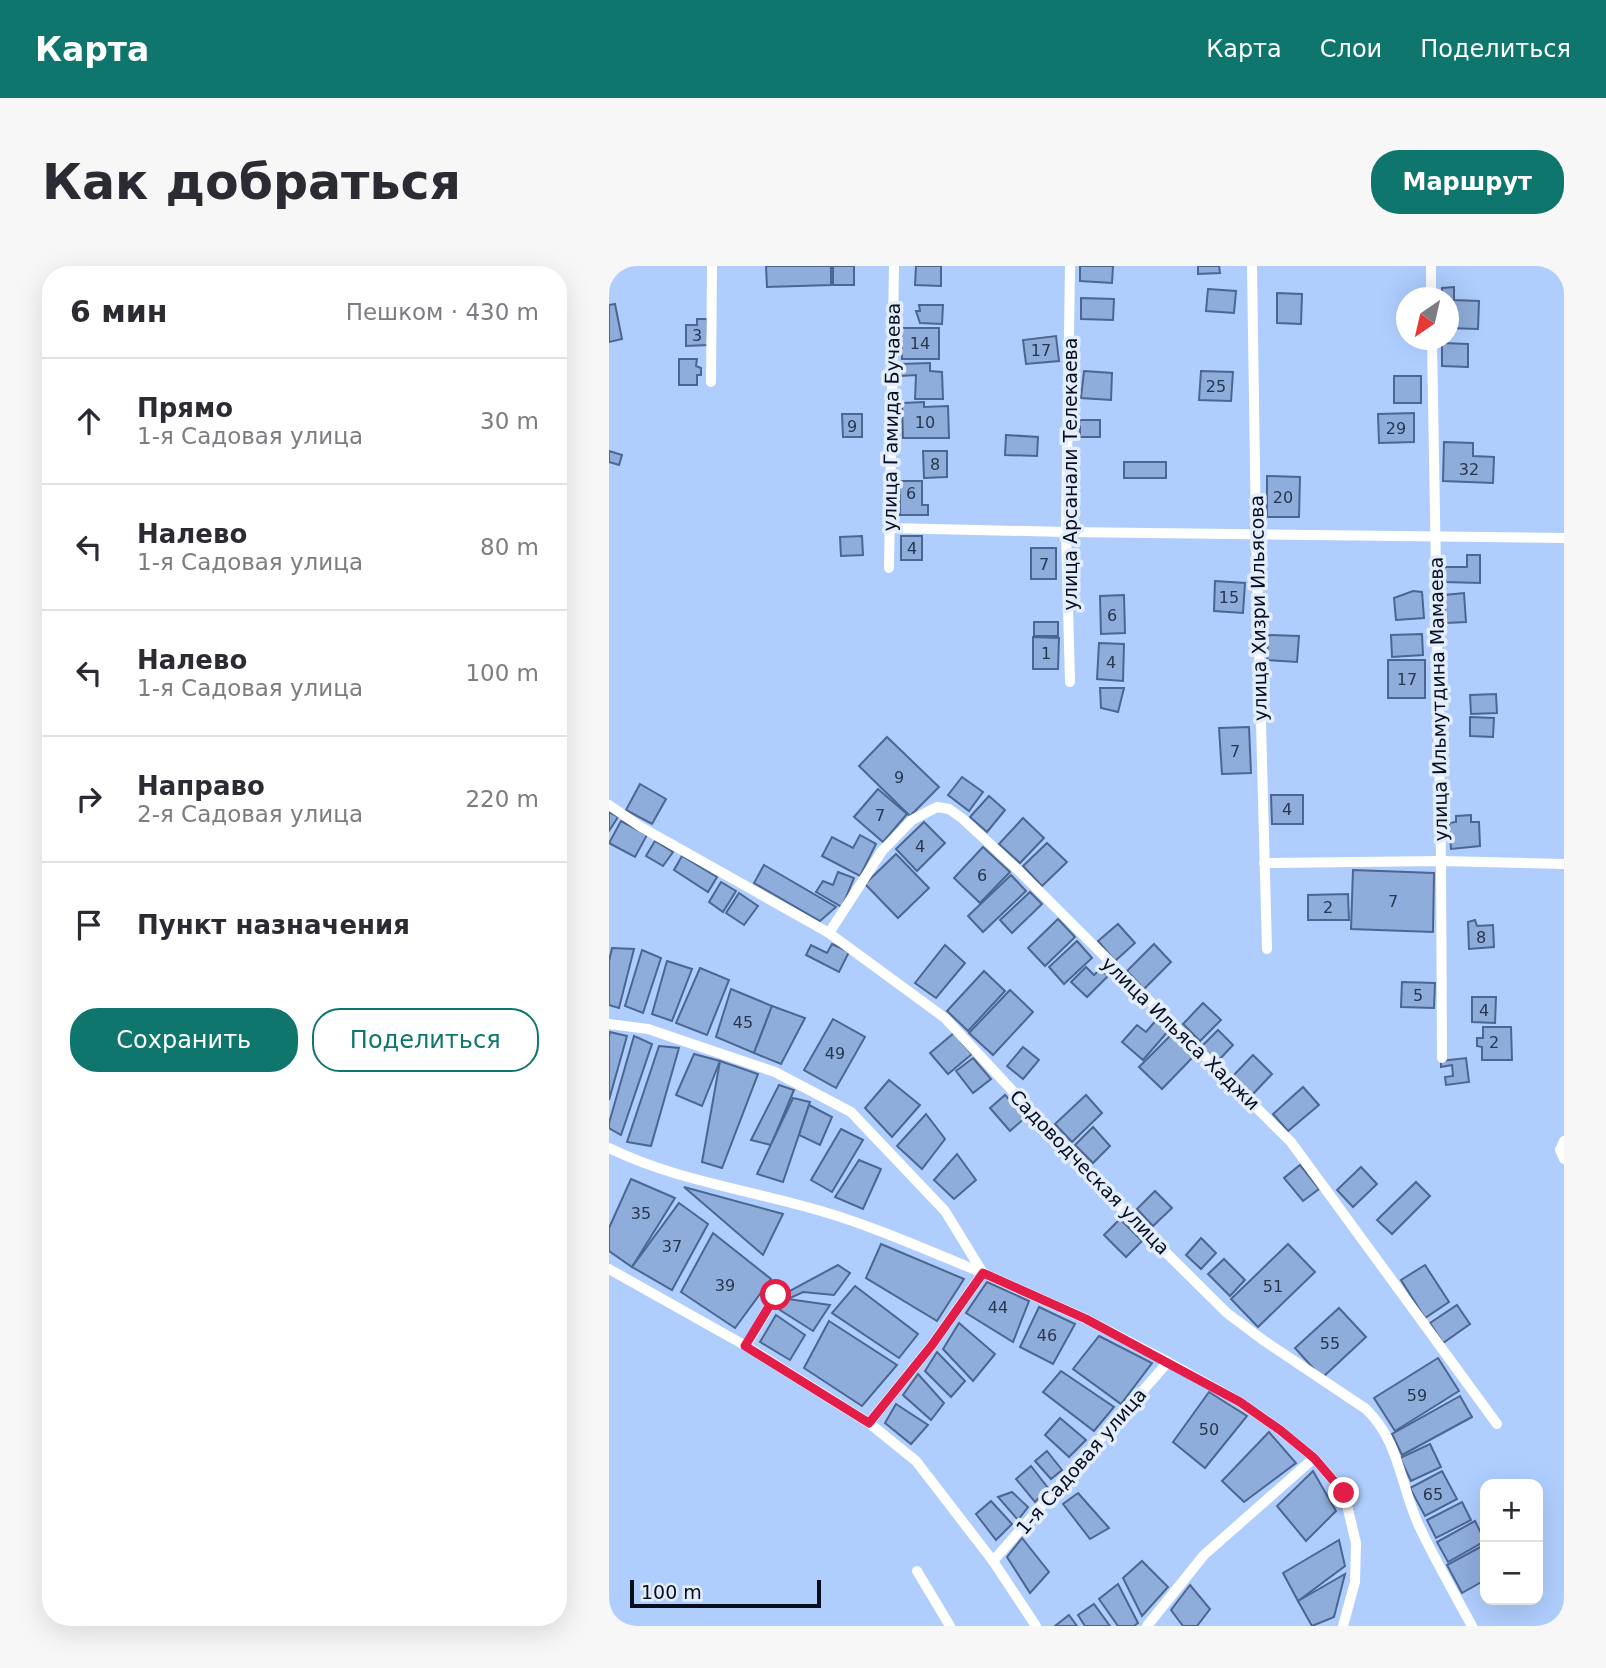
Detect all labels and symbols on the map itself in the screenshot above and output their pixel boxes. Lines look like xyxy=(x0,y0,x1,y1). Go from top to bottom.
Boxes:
north arrow xyxy=(1396,287,1459,350)
street label: улица Гамида Бучаева xyxy=(878,302,904,532)
house number: 3 xyxy=(692,326,702,345)
house number: 14 xyxy=(910,334,930,353)
street label: улица Арсанали Телекаева xyxy=(1059,338,1081,610)
house number: 17 xyxy=(1031,341,1051,360)
house number: 25 xyxy=(1206,377,1226,396)
house number: 10 xyxy=(915,413,935,432)
house number: 9 xyxy=(847,417,857,436)
house number: 29 xyxy=(1386,419,1406,438)
house number: 8 xyxy=(930,455,940,474)
house number: 32 xyxy=(1459,460,1479,479)
house number: 6 xyxy=(906,484,916,503)
house number: 20 xyxy=(1273,488,1293,507)
street label: улица Хизри Ильясова xyxy=(1245,495,1271,721)
house number: 4 xyxy=(907,539,917,558)
house number: 7 xyxy=(1039,555,1049,574)
street label: улица Ильмутдина Мамаева xyxy=(1425,556,1451,842)
house number: 15 xyxy=(1219,588,1239,607)
house number: 6 xyxy=(1107,606,1117,625)
house number: 1 xyxy=(1041,644,1051,663)
house number: 4 xyxy=(1106,653,1116,672)
house number: 17 xyxy=(1397,670,1417,689)
house number: 7 xyxy=(1230,742,1240,761)
house number: 9 xyxy=(894,768,904,787)
house number: 4 xyxy=(1282,800,1292,819)
house number: 7 xyxy=(875,806,885,825)
house number: 4 xyxy=(915,837,925,856)
house number: 6 xyxy=(977,866,987,885)
house number: 7 xyxy=(1388,892,1398,911)
house number: 2 xyxy=(1323,898,1333,917)
house number: 8 xyxy=(1476,928,1486,947)
street label: улица Ильяса Хаджи xyxy=(1098,952,1264,1114)
house number: 5 xyxy=(1413,986,1423,1005)
house number: 4 xyxy=(1479,1001,1489,1020)
house number: 45 xyxy=(733,1013,753,1032)
house number: 2 xyxy=(1489,1033,1499,1052)
house number: 49 xyxy=(825,1044,845,1063)
street label: Садоводческая улица xyxy=(1006,1085,1174,1259)
house number: 35 xyxy=(631,1204,651,1223)
house number: 37 xyxy=(662,1237,682,1256)
house number: 39 xyxy=(715,1276,735,1295)
house number: 51 xyxy=(1263,1277,1283,1296)
route start xyxy=(760,1279,791,1310)
house number: 44 xyxy=(988,1298,1008,1317)
house number: 46 xyxy=(1037,1326,1057,1345)
house number: 55 xyxy=(1320,1334,1340,1353)
street label: 1-я Садовая улица xyxy=(1011,1383,1151,1539)
house number: 59 xyxy=(1407,1386,1427,1405)
house number: 50 xyxy=(1199,1420,1219,1439)
route end xyxy=(1328,1477,1359,1508)
house number: 65 xyxy=(1423,1485,1443,1504)
scale bar xyxy=(630,1577,821,1609)

